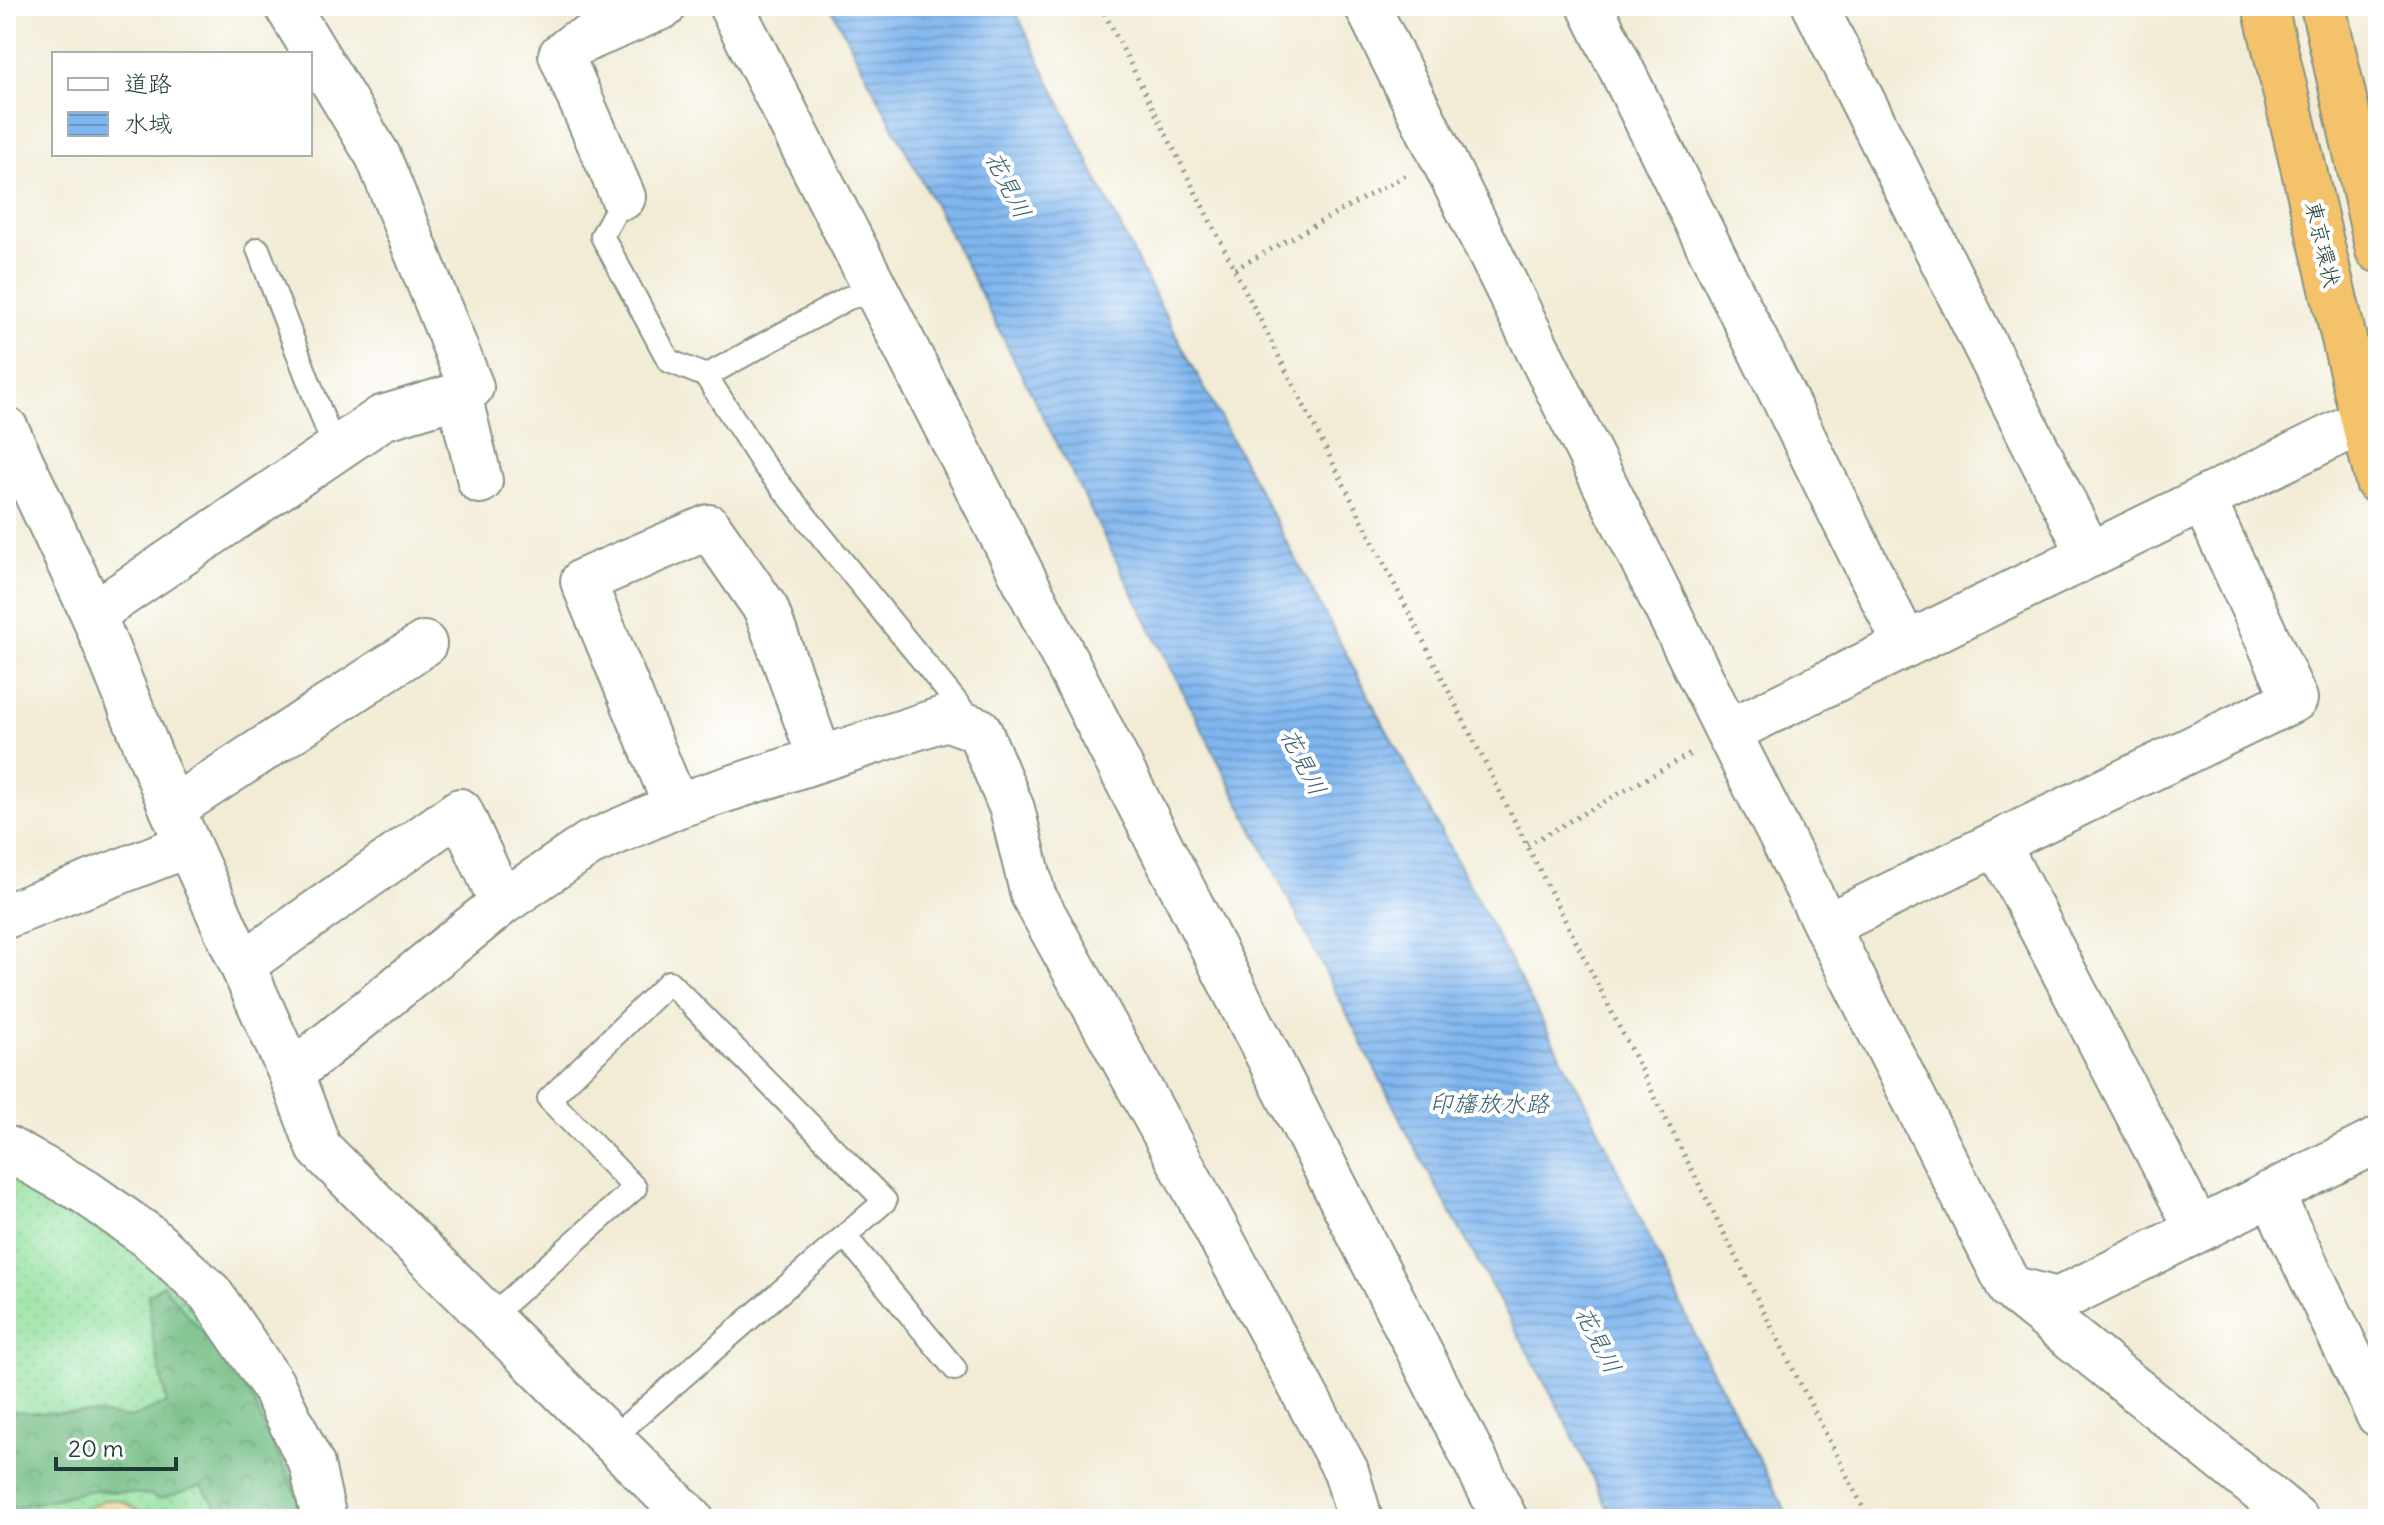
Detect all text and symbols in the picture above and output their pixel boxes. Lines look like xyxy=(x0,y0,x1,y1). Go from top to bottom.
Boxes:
legend xyxy=(52,52,312,156)
text: 道路 xyxy=(124,68,172,98)
text: 水域 xyxy=(124,108,172,138)
water label: 花見川 xyxy=(979,146,1039,223)
street label: 東京環状 xyxy=(2299,198,2347,290)
water label: 花見川 xyxy=(1274,723,1334,800)
water label: 印旛放水路 xyxy=(1429,1088,1551,1118)
water label: 花見川 xyxy=(1569,1301,1629,1378)
scale bar xyxy=(56,1421,176,1471)
text: 20 m xyxy=(68,1433,124,1463)

